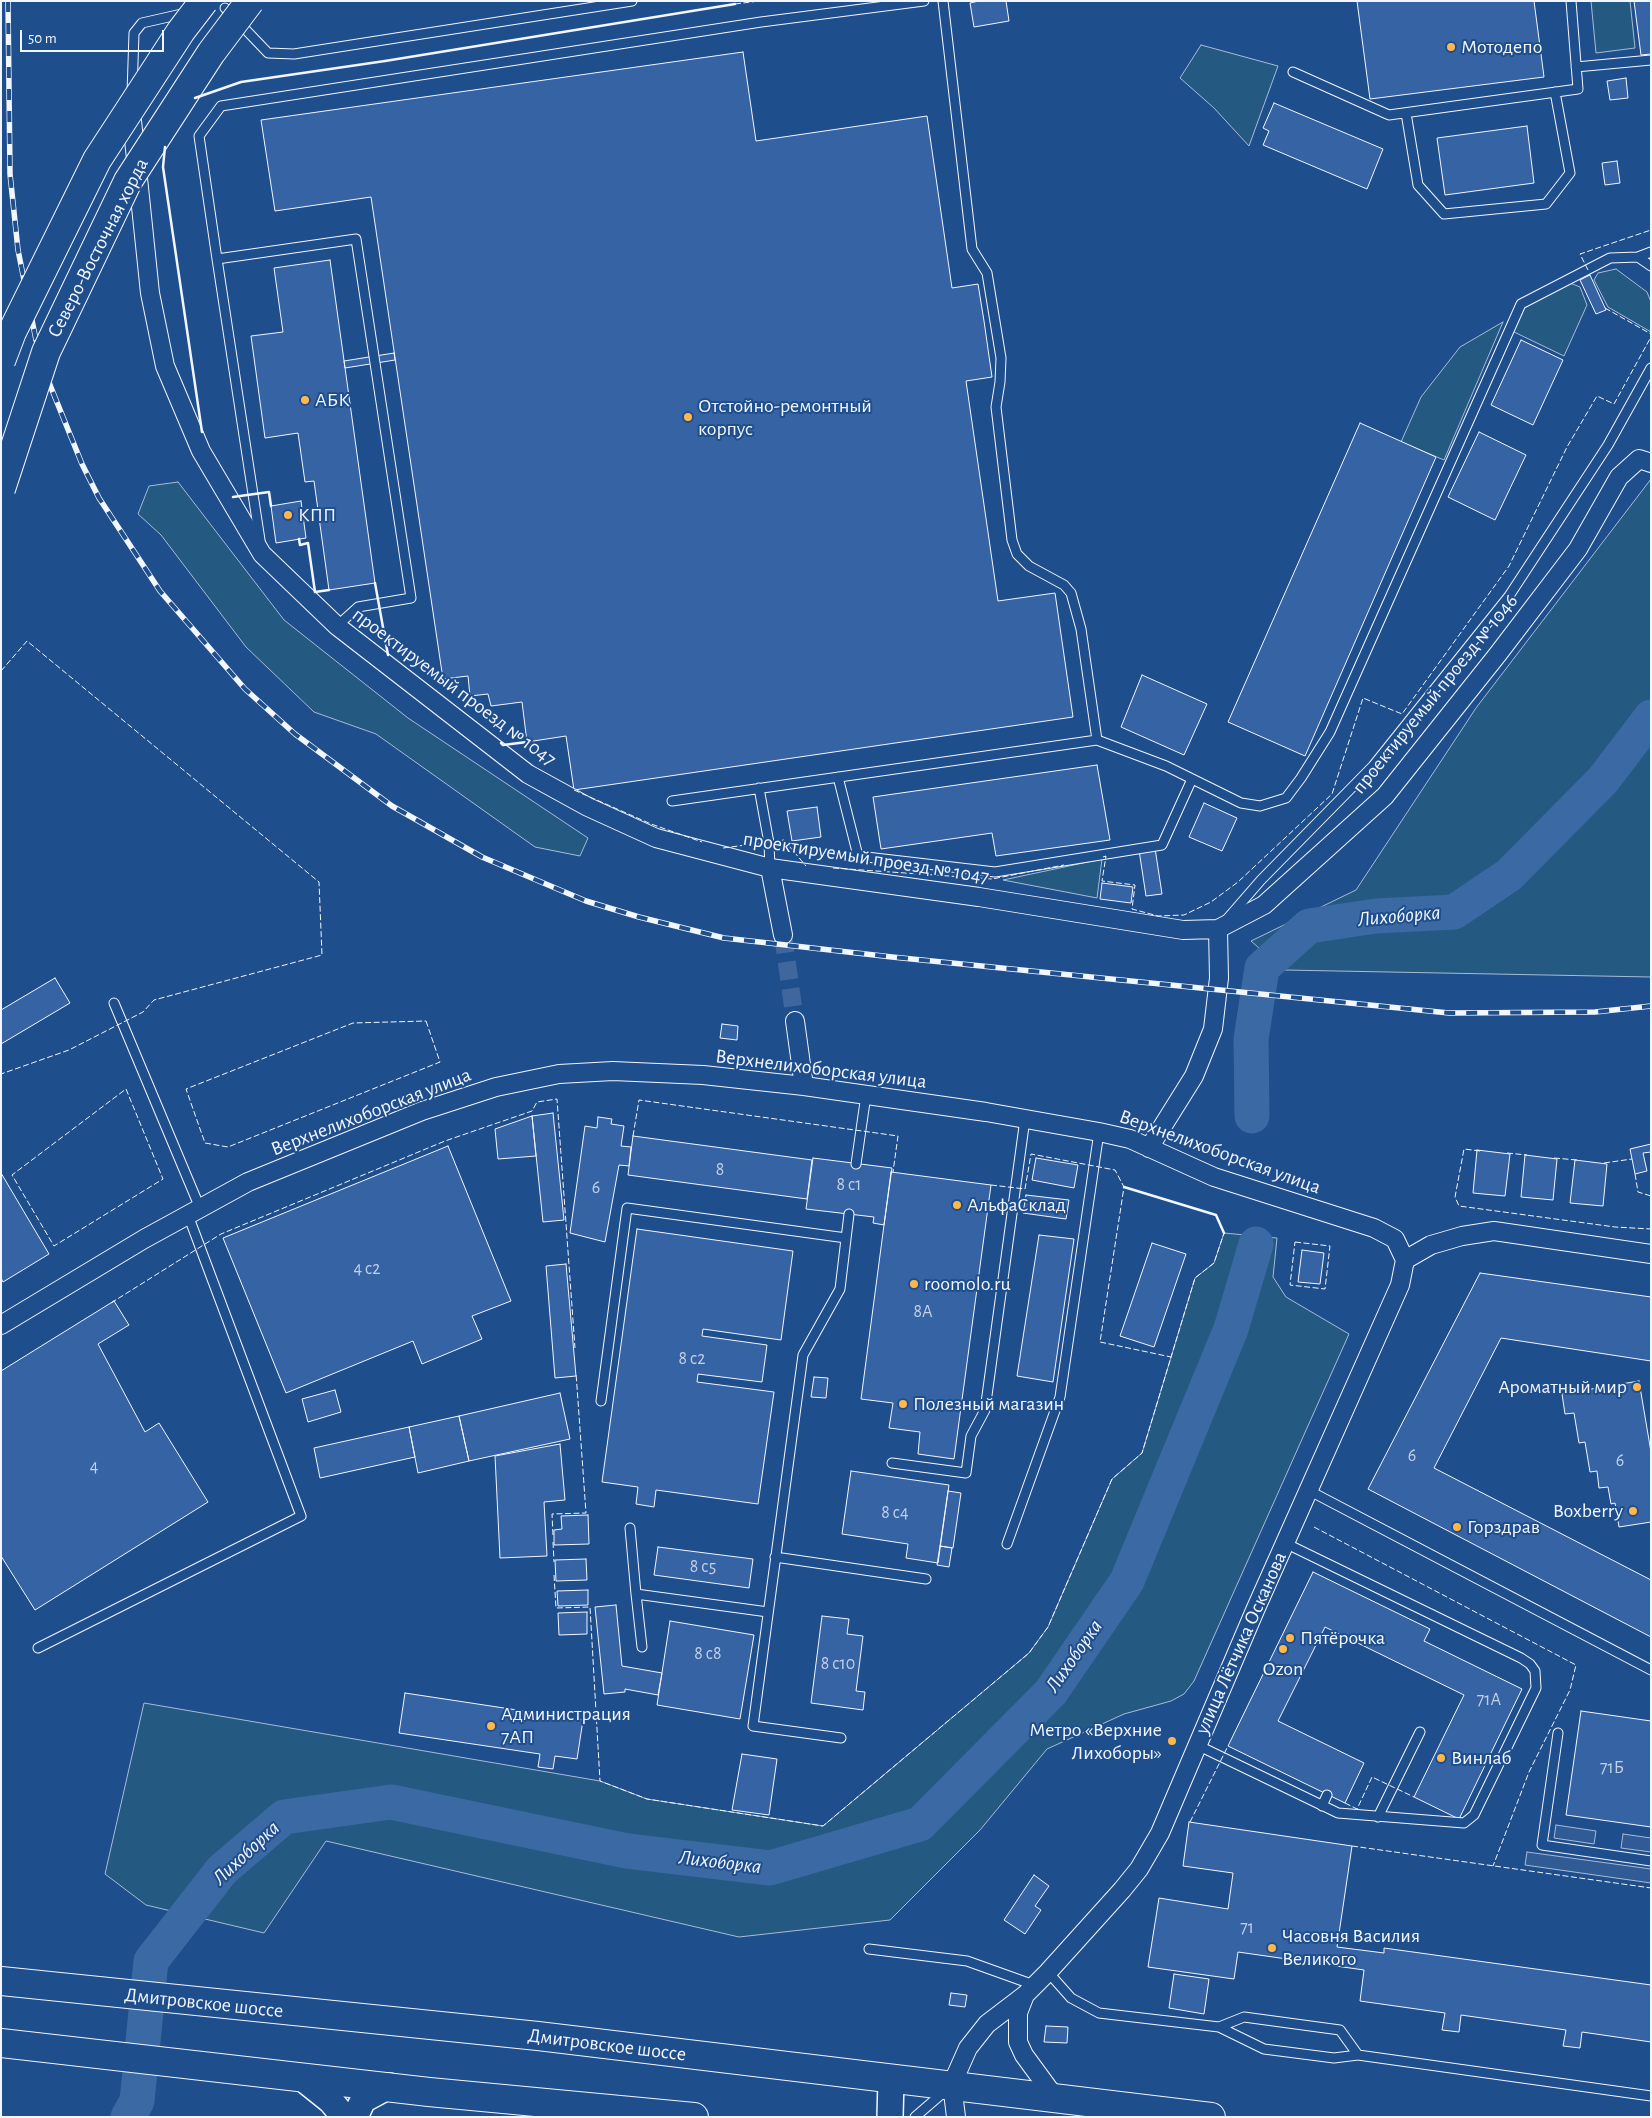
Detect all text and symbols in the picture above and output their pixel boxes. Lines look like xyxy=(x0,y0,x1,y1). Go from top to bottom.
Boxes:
scale bar xyxy=(22,20,166,52)
text: 50 m xyxy=(28,31,57,46)
place label: Мотодепо xyxy=(1461,35,1542,59)
marker: Мотодепо xyxy=(1445,41,1457,53)
street label: Северо-Восточная хорда xyxy=(42,154,154,342)
place label: АБК xyxy=(315,388,350,412)
marker: АБК xyxy=(299,394,311,406)
place label: Отстойно-ремонтный корпус xyxy=(698,394,872,441)
marker: Отстойно-ремонтный корпус xyxy=(682,411,694,423)
place label: КПП xyxy=(298,503,336,527)
marker: КПП xyxy=(282,509,294,521)
street label: проектируемый проезд № 1046 xyxy=(1347,589,1523,799)
street label: проектируемый проезд № 1047 xyxy=(347,603,561,771)
street label: проектируемый проезд № 1047 xyxy=(741,827,991,889)
water label: Лихоборка xyxy=(1357,900,1441,932)
street label: Верхнелихоборская улица xyxy=(714,1044,928,1094)
street label: Верхнелихоборская улица xyxy=(268,1063,474,1161)
street label: Верхнелихоборская улица xyxy=(1116,1104,1324,1200)
house number: 8 xyxy=(716,1159,724,1181)
house number: 8 с1 xyxy=(837,1174,861,1196)
house number: 6 xyxy=(592,1177,600,1199)
place label: АльфаСклад xyxy=(967,1193,1066,1217)
marker: АльфаСклад xyxy=(951,1199,963,1211)
house number: 4 с2 xyxy=(353,1258,381,1280)
place label: roomolo.ru xyxy=(924,1272,1011,1296)
marker: roomolo.ru xyxy=(908,1278,920,1290)
house number: 8А xyxy=(913,1301,933,1323)
house number: 8 с2 xyxy=(679,1348,705,1370)
place label: Ароматный мир xyxy=(1498,1375,1627,1399)
marker: Ароматный мир xyxy=(1631,1381,1643,1393)
place label: Полезный магазин xyxy=(913,1392,1064,1416)
marker: Полезный магазин xyxy=(897,1398,909,1410)
house number: 6 xyxy=(1408,1445,1416,1467)
house number: 6 xyxy=(1616,1450,1624,1472)
house number: 4 xyxy=(90,1456,98,1478)
place label: Boxberry xyxy=(1553,1499,1623,1523)
house number: 8 с4 xyxy=(881,1502,909,1524)
marker: Boxberry xyxy=(1627,1505,1639,1517)
place label: Горздрав xyxy=(1467,1515,1540,1539)
marker: Горздрав xyxy=(1451,1521,1463,1533)
street label: улица Лётчика Осканова xyxy=(1190,1548,1292,1738)
house number: 8 с5 xyxy=(690,1556,716,1578)
water label: Лихоборка xyxy=(1040,1615,1108,1697)
place label: Пятёрочка xyxy=(1300,1626,1385,1650)
marker: Пятёрочка xyxy=(1284,1632,1296,1644)
house number: 8 с8 xyxy=(694,1643,722,1665)
marker: Ozon xyxy=(1277,1643,1289,1655)
house number: 8 с10 xyxy=(821,1653,855,1675)
place label: Ozon xyxy=(1263,1657,1303,1681)
house number: 71А xyxy=(1477,1689,1501,1711)
place label: Администрация 7АП xyxy=(501,1702,631,1749)
place label: Метро «Верхние Лихоборы» xyxy=(1029,1718,1162,1765)
marker: Администрация 7АП xyxy=(485,1720,497,1732)
marker: Метро «Верхние Лихоборы» xyxy=(1166,1735,1178,1747)
place label: Винлаб xyxy=(1451,1746,1511,1770)
marker: Винлаб xyxy=(1435,1752,1447,1764)
house number: 71Б xyxy=(1600,1757,1624,1779)
water label: Лихоборка xyxy=(207,1815,285,1891)
water label: Лихоборка xyxy=(677,1844,763,1880)
house number: 71 xyxy=(1240,1917,1254,1939)
place label: Часовня Василия Великого xyxy=(1282,1924,1420,1971)
marker: Часовня Василия Великого xyxy=(1266,1942,1278,1954)
street label: Дмитровское шоссе xyxy=(123,1983,285,2023)
street label: Дмитровское шоссе xyxy=(526,2023,688,2067)

